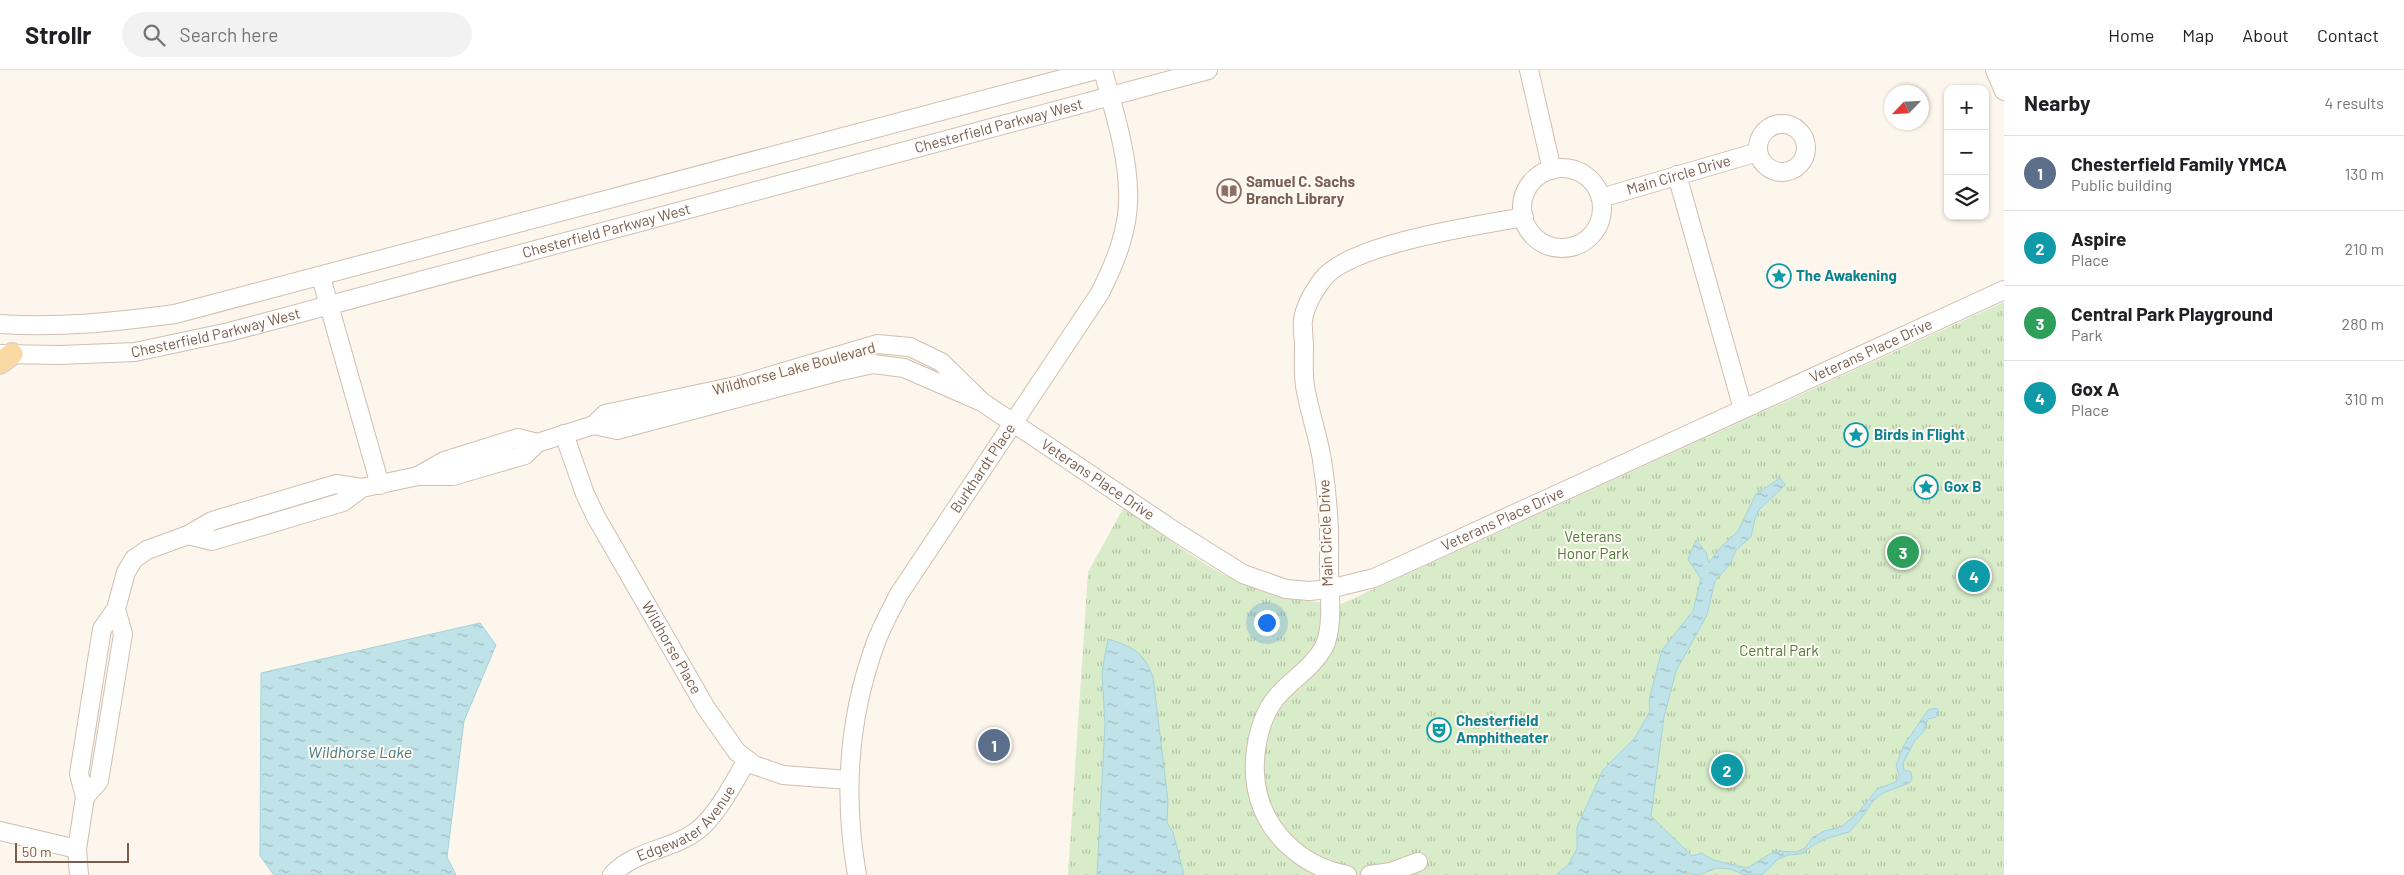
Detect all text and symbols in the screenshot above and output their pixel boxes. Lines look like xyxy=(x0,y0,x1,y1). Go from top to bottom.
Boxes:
search box xyxy=(122,12,472,57)
text: Strollr xyxy=(25,20,92,49)
icon: search xyxy=(140,21,168,49)
text: Search here xyxy=(180,23,278,46)
text: Home xyxy=(2108,24,2154,46)
text: Map xyxy=(2182,24,2214,46)
text: About xyxy=(2242,24,2289,46)
text: Contact xyxy=(2317,24,2379,46)
north arrow xyxy=(1884,85,1929,130)
map controls xyxy=(1944,85,1989,220)
button: + xyxy=(1944,85,1989,130)
text: Nearby xyxy=(2024,90,2090,115)
text: 4 results xyxy=(2324,93,2384,112)
street label: Chesterfield Parkway West xyxy=(912,94,1085,156)
button: − xyxy=(1944,130,1989,175)
street label: Main Circle Drive xyxy=(1624,151,1733,198)
text: Chesterfield Family YMCA xyxy=(2071,152,2287,175)
text: 1 xyxy=(2037,164,2043,183)
text: 130 m xyxy=(2345,164,2384,183)
place label: Samuel C. Sachs Branch Library xyxy=(1246,172,1355,207)
button: layers xyxy=(1944,175,1989,220)
text: Public building xyxy=(2071,175,2172,194)
library icon: Samuel C. Sachs Branch Library xyxy=(1216,178,1242,204)
street label: Chesterfield Parkway West xyxy=(520,199,692,261)
text: Aspire xyxy=(2071,227,2126,250)
text: 2 xyxy=(2036,239,2044,258)
text: 210 m xyxy=(2345,239,2384,258)
text: Place xyxy=(2071,250,2109,269)
place icon: The Awakening xyxy=(1766,263,1792,289)
place label: The Awakening xyxy=(1796,266,1897,284)
text: Central Park Playground xyxy=(2071,302,2273,325)
street label: Chesterfield Parkway West xyxy=(129,303,302,361)
street label: Veterans Place Drive xyxy=(1806,314,1935,386)
text: 3 xyxy=(2036,314,2044,333)
text: 280 m xyxy=(2342,314,2384,333)
text: Park xyxy=(2071,325,2102,344)
street label: Wildhorse Lake Boulevard xyxy=(710,338,877,398)
text: Gox A xyxy=(2071,377,2119,400)
text: 4 xyxy=(2035,389,2045,408)
text: 310 m xyxy=(2345,389,2384,408)
text: Place xyxy=(2071,400,2109,419)
street label: Burkhardt Place xyxy=(946,420,1018,516)
place icon: Birds in Flight xyxy=(1843,422,1869,448)
place label: Birds in Flight xyxy=(1874,425,1965,443)
street label: Veterans Place Drive xyxy=(1038,434,1158,523)
place icon: Gox B xyxy=(1913,474,1939,500)
place label: Gox B xyxy=(1944,477,1981,495)
street label: Main Circle Drive xyxy=(1314,479,1336,587)
street label: Veterans Place Drive xyxy=(1438,482,1567,554)
park label: Veterans Honor Park xyxy=(1557,527,1630,562)
pin: 3 xyxy=(1887,533,1919,571)
pin: 4 xyxy=(1958,557,1990,595)
street label: Wildhorse Place xyxy=(638,598,706,697)
your location xyxy=(1254,610,1280,636)
park label: Central Park xyxy=(1739,641,1819,659)
place label: Chesterfield Amphitheater xyxy=(1456,711,1549,746)
theatre icon: Chesterfield Amphitheater xyxy=(1426,717,1452,743)
pin: 1 xyxy=(978,726,1010,764)
water label: Wildhorse Lake xyxy=(308,742,412,761)
pin: 2 xyxy=(1711,751,1743,789)
street label: Edgewater Avenue xyxy=(634,782,738,864)
scale bar xyxy=(15,840,129,863)
text: 50 m xyxy=(22,843,51,860)

